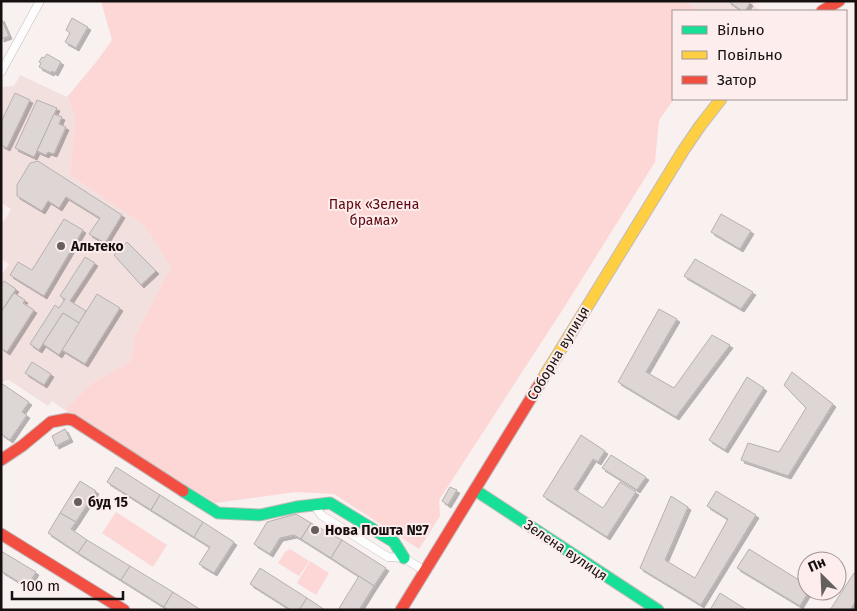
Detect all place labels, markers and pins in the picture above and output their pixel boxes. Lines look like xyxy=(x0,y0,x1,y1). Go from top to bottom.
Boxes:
place label: Альтеко xyxy=(70,238,124,255)
marker: Альтеко xyxy=(55,240,67,252)
place label: буд 15 xyxy=(88,494,129,511)
marker: буд 15 xyxy=(72,496,84,508)
place label: Нова Пошта №7 xyxy=(325,522,429,539)
marker: Нова Пошта №7 xyxy=(309,524,321,536)

